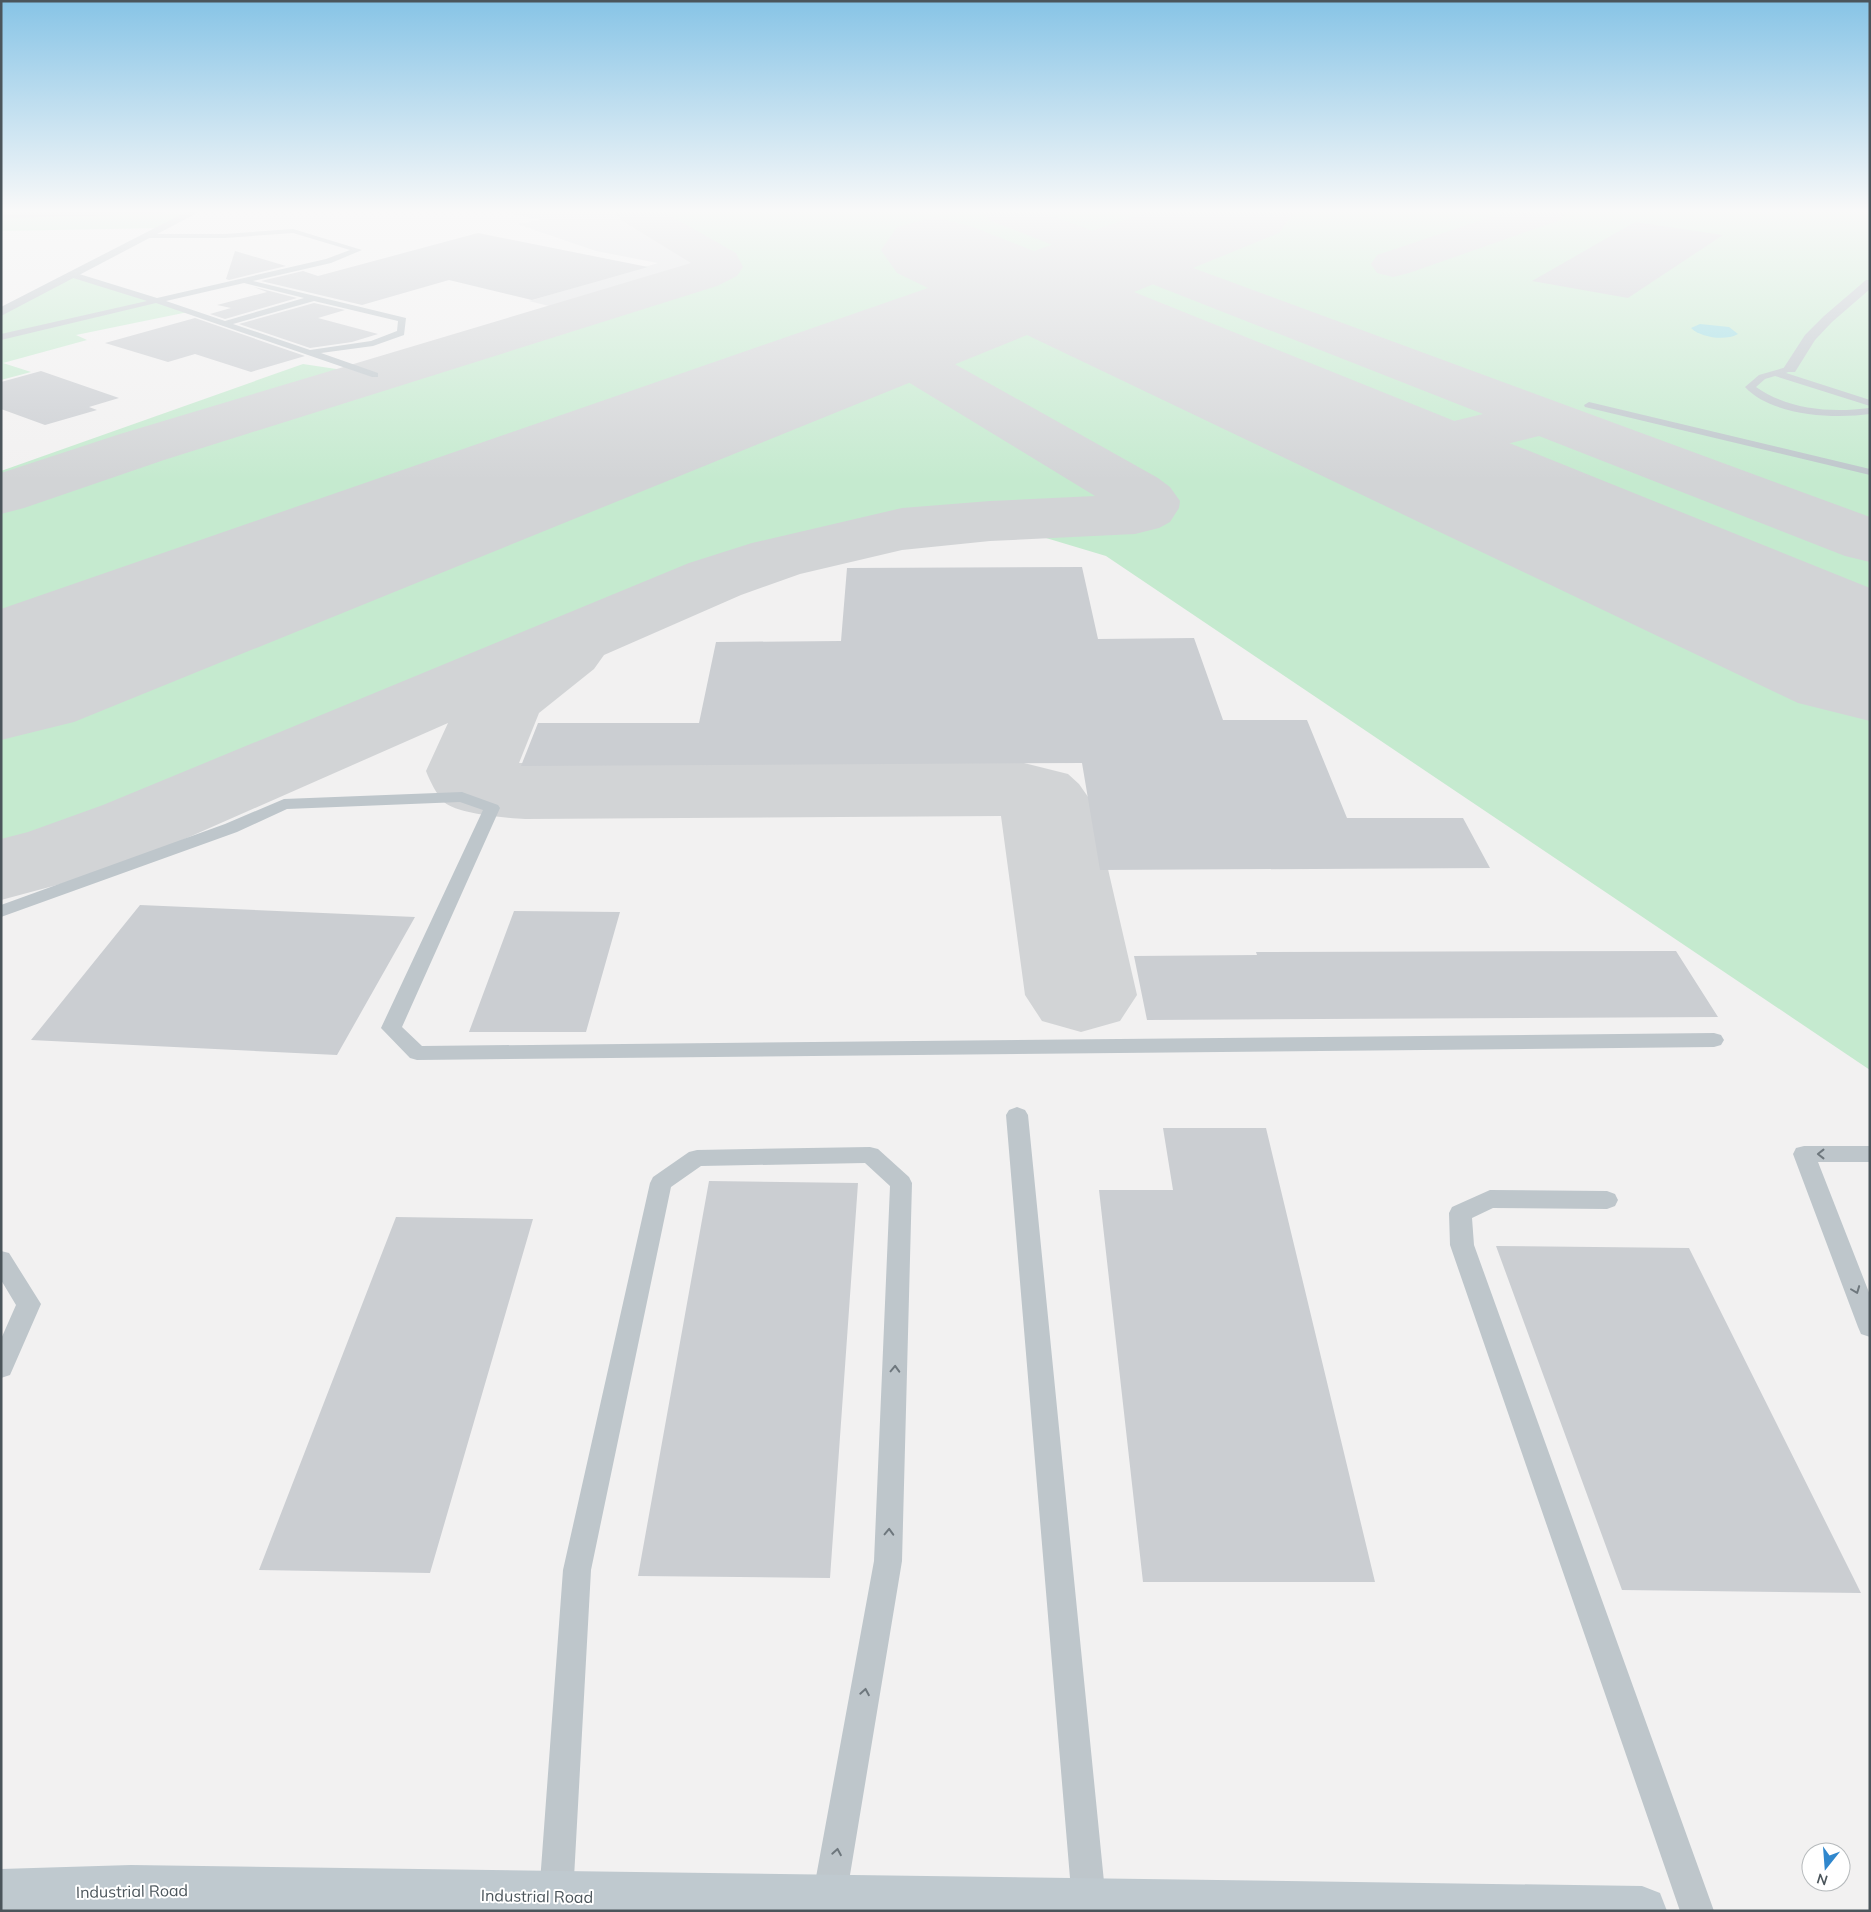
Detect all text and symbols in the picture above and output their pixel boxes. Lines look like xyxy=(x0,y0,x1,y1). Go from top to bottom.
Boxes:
one-way arrow xyxy=(1817,1149,1824,1159)
one-way arrow xyxy=(1850,1285,1860,1294)
one-way arrow xyxy=(889,1365,900,1373)
one-way arrow xyxy=(884,1527,894,1535)
one-way arrow xyxy=(860,1688,870,1696)
north arrow xyxy=(1801,1842,1851,1892)
one-way arrow xyxy=(832,1848,842,1857)
text: N xyxy=(1815,1869,1830,1890)
street label: Industrial Road xyxy=(76,1880,188,1902)
street label: Industrial Road xyxy=(481,1885,593,1907)

